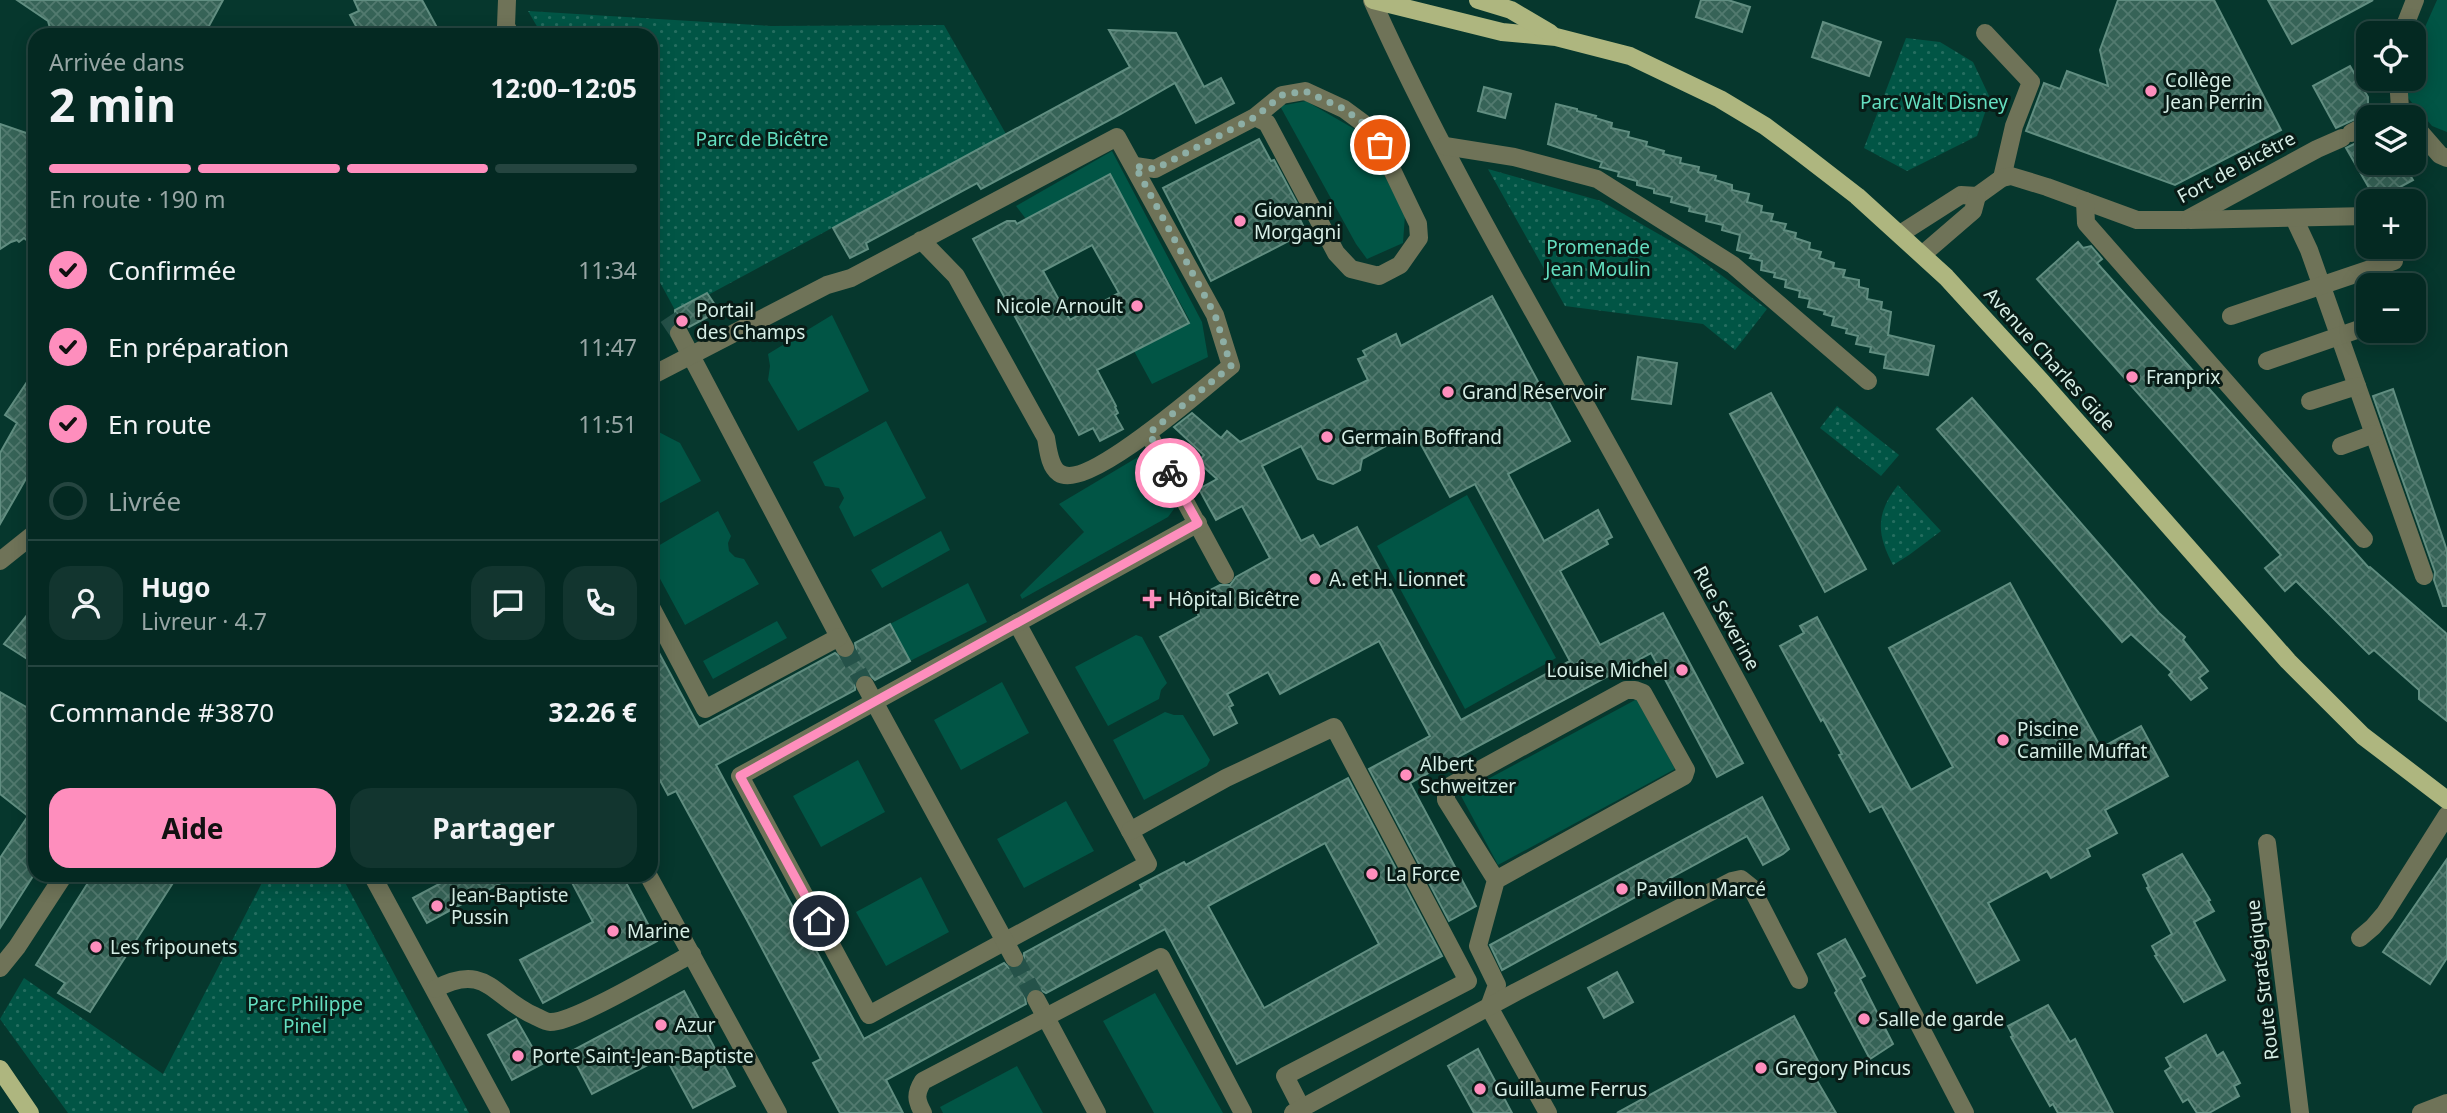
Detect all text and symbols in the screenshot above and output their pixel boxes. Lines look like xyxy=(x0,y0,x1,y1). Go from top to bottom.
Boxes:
map controls xyxy=(2356,21,2426,343)
button: locate xyxy=(2356,21,2426,91)
text: Arrivée dans xyxy=(49,46,185,78)
place label: Collège Jean Perrin xyxy=(2163,67,2263,115)
text: 12:00–12:05 xyxy=(490,70,637,106)
text: 2 min xyxy=(49,73,176,135)
marker: Collège Jean Perrin xyxy=(2143,83,2159,99)
park label: Parc Walt Disney xyxy=(1860,89,2008,115)
button: layers xyxy=(2356,105,2426,175)
pin xyxy=(1350,115,1410,175)
street label: Fort de Bicêtre xyxy=(2172,125,2300,209)
park label: Parc de Bicêtre xyxy=(695,126,829,152)
icon: bag xyxy=(1361,126,1399,164)
text: En route · 190 m xyxy=(49,183,226,215)
button: + xyxy=(2356,189,2426,259)
place label: Giovanni Morgagni xyxy=(1254,197,1341,245)
marker: Giovanni Morgagni xyxy=(1232,213,1248,229)
park label: Promenade Jean Moulin xyxy=(1543,234,1651,282)
icon: check xyxy=(49,251,87,289)
text: Confirmée xyxy=(108,252,236,288)
text: 11:34 xyxy=(578,254,637,286)
button: − xyxy=(2356,273,2426,343)
street label: Avenue Charles Gide xyxy=(1979,282,2121,436)
place label: Nicole Arnoult xyxy=(996,293,1123,319)
place label: Portail des Champs xyxy=(696,297,805,345)
marker: Nicole Arnoult xyxy=(1129,298,1145,314)
marker: Portail des Champs xyxy=(674,313,690,329)
icon: check xyxy=(49,328,87,366)
text: En préparation xyxy=(108,329,289,365)
text: 11:47 xyxy=(578,331,637,363)
place label: Franprix xyxy=(2146,364,2220,390)
marker: Franprix xyxy=(2124,369,2140,385)
place label: Grand Réservoir xyxy=(1462,379,1607,405)
marker: Grand Réservoir xyxy=(1440,384,1456,400)
icon: check xyxy=(49,405,87,443)
text: En route xyxy=(108,406,211,442)
text: 11:51 xyxy=(578,408,637,440)
place label: Germain Boffrand xyxy=(1341,424,1502,450)
marker: Germain Boffrand xyxy=(1319,429,1335,445)
courier xyxy=(1135,438,1205,508)
icon: bike xyxy=(1151,454,1189,492)
text: Livrée xyxy=(108,483,181,519)
street label: Rue Séverine xyxy=(1688,561,1766,675)
button: person xyxy=(49,566,123,640)
button: chat xyxy=(471,566,545,640)
button: phone xyxy=(563,566,637,640)
place label: A. et H. Lionnet xyxy=(1329,566,1465,592)
text: Hugo xyxy=(141,569,210,605)
marker: A. et H. Lionnet xyxy=(1307,571,1323,587)
place label: Hôpital Bicêtre xyxy=(1168,586,1300,612)
marker: Hôpital Bicêtre xyxy=(1142,589,1162,609)
text: Livreur · 4.7 xyxy=(141,605,267,637)
place label: Louise Michel xyxy=(1547,657,1668,683)
marker: Louise Michel xyxy=(1674,662,1690,678)
text: Commande #3870 xyxy=(49,694,274,730)
text: 32.26 € xyxy=(549,694,637,730)
place label: Piscine Camille Muffat xyxy=(2017,716,2148,764)
marker: Piscine Camille Muffat xyxy=(1995,732,2011,748)
place label: Albert Schweitzer xyxy=(1420,751,1516,799)
marker: Albert Schweitzer xyxy=(1398,767,1414,783)
button: Aide xyxy=(49,788,336,868)
button: Partager xyxy=(350,788,637,868)
place label: La Force xyxy=(1386,861,1460,887)
marker: La Force xyxy=(1364,866,1380,882)
place label: Pavillon Marcé xyxy=(1636,876,1766,902)
marker: Pavillon Marcé xyxy=(1614,881,1630,897)
place label: Jean-Baptiste Pussin xyxy=(449,882,569,930)
pin xyxy=(789,891,849,951)
marker: Jean-Baptiste Pussin xyxy=(429,898,445,914)
street label: Route Stratégique xyxy=(2239,898,2285,1062)
icon: home xyxy=(800,902,838,940)
place label: Marine xyxy=(627,918,690,944)
marker: Marine xyxy=(605,923,621,939)
place label: Les fripounets xyxy=(110,934,237,960)
marker: Les fripounets xyxy=(88,939,104,955)
park label: Parc Philippe Pinel xyxy=(247,991,363,1039)
place label: Salle de garde xyxy=(1878,1006,2004,1032)
marker: Salle de garde xyxy=(1856,1011,1872,1027)
place label: Azur xyxy=(675,1012,716,1038)
marker: Azur xyxy=(653,1017,669,1033)
place label: Porte Saint-Jean-Baptiste xyxy=(532,1043,754,1069)
marker: Porte Saint-Jean-Baptiste xyxy=(510,1048,526,1064)
place label: Gregory Pincus xyxy=(1775,1055,1911,1081)
marker: Gregory Pincus xyxy=(1753,1060,1769,1076)
place label: Guillaume Ferrus xyxy=(1494,1076,1647,1102)
marker: Guillaume Ferrus xyxy=(1472,1081,1488,1097)

